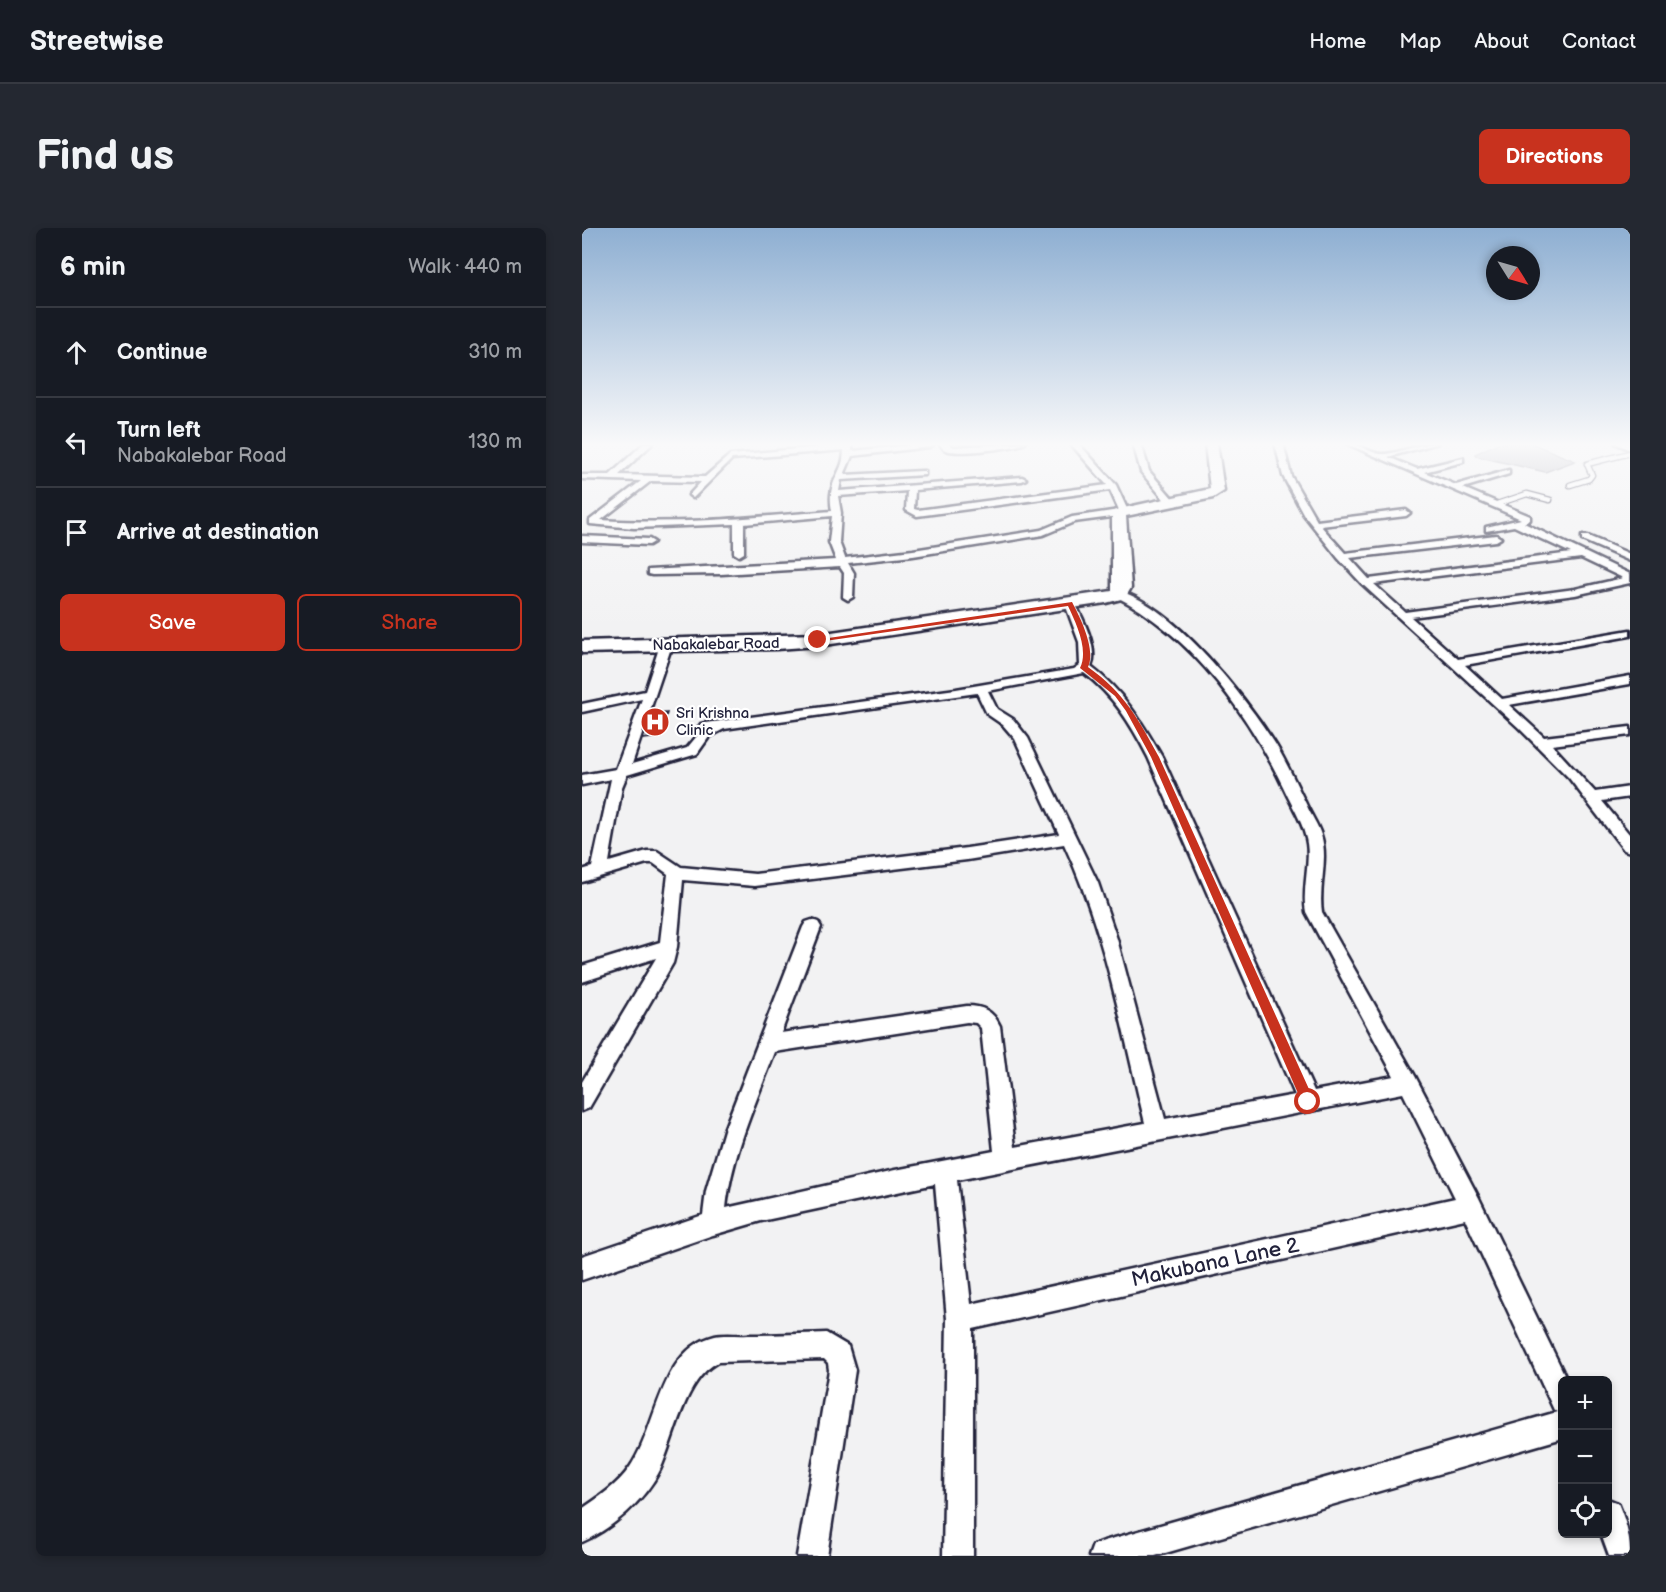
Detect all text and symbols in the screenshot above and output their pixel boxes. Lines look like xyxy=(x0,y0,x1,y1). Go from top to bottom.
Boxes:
text: Streetwise xyxy=(30,25,163,58)
text: Home xyxy=(1309,29,1366,54)
text: Map xyxy=(1399,29,1441,54)
text: About xyxy=(1474,29,1529,54)
text: Contact xyxy=(1562,29,1636,54)
button: Directions xyxy=(1479,129,1630,184)
text: Find us xyxy=(36,131,174,182)
north arrow xyxy=(1486,246,1540,300)
text: 6 min xyxy=(60,252,126,283)
text: Walk · 440 m xyxy=(408,255,522,279)
icon: ahead xyxy=(60,336,93,369)
text: Continue xyxy=(117,339,207,366)
text: 310 m xyxy=(468,340,522,364)
text: Turn left xyxy=(117,417,201,444)
icon: left xyxy=(60,426,93,459)
text: 130 m xyxy=(468,430,522,454)
text: Nabakalebar Road xyxy=(117,444,286,468)
icon: arrive xyxy=(60,516,93,549)
text: Arrive at destination xyxy=(117,519,319,546)
button: Save xyxy=(60,594,285,651)
button: Share xyxy=(297,594,522,651)
route end xyxy=(804,626,830,652)
street label: Nabakalebar Road xyxy=(652,634,780,655)
place label: Sri Krishna Clinic xyxy=(676,704,749,740)
hospital icon: Sri Krishna Clinic xyxy=(639,706,671,738)
route start xyxy=(1294,1088,1320,1114)
street label: Makubana Lane 2 xyxy=(1129,1232,1302,1292)
map controls xyxy=(1558,1376,1612,1538)
button: + xyxy=(1558,1376,1612,1430)
button: − xyxy=(1558,1430,1612,1484)
button: locate xyxy=(1558,1484,1612,1538)

